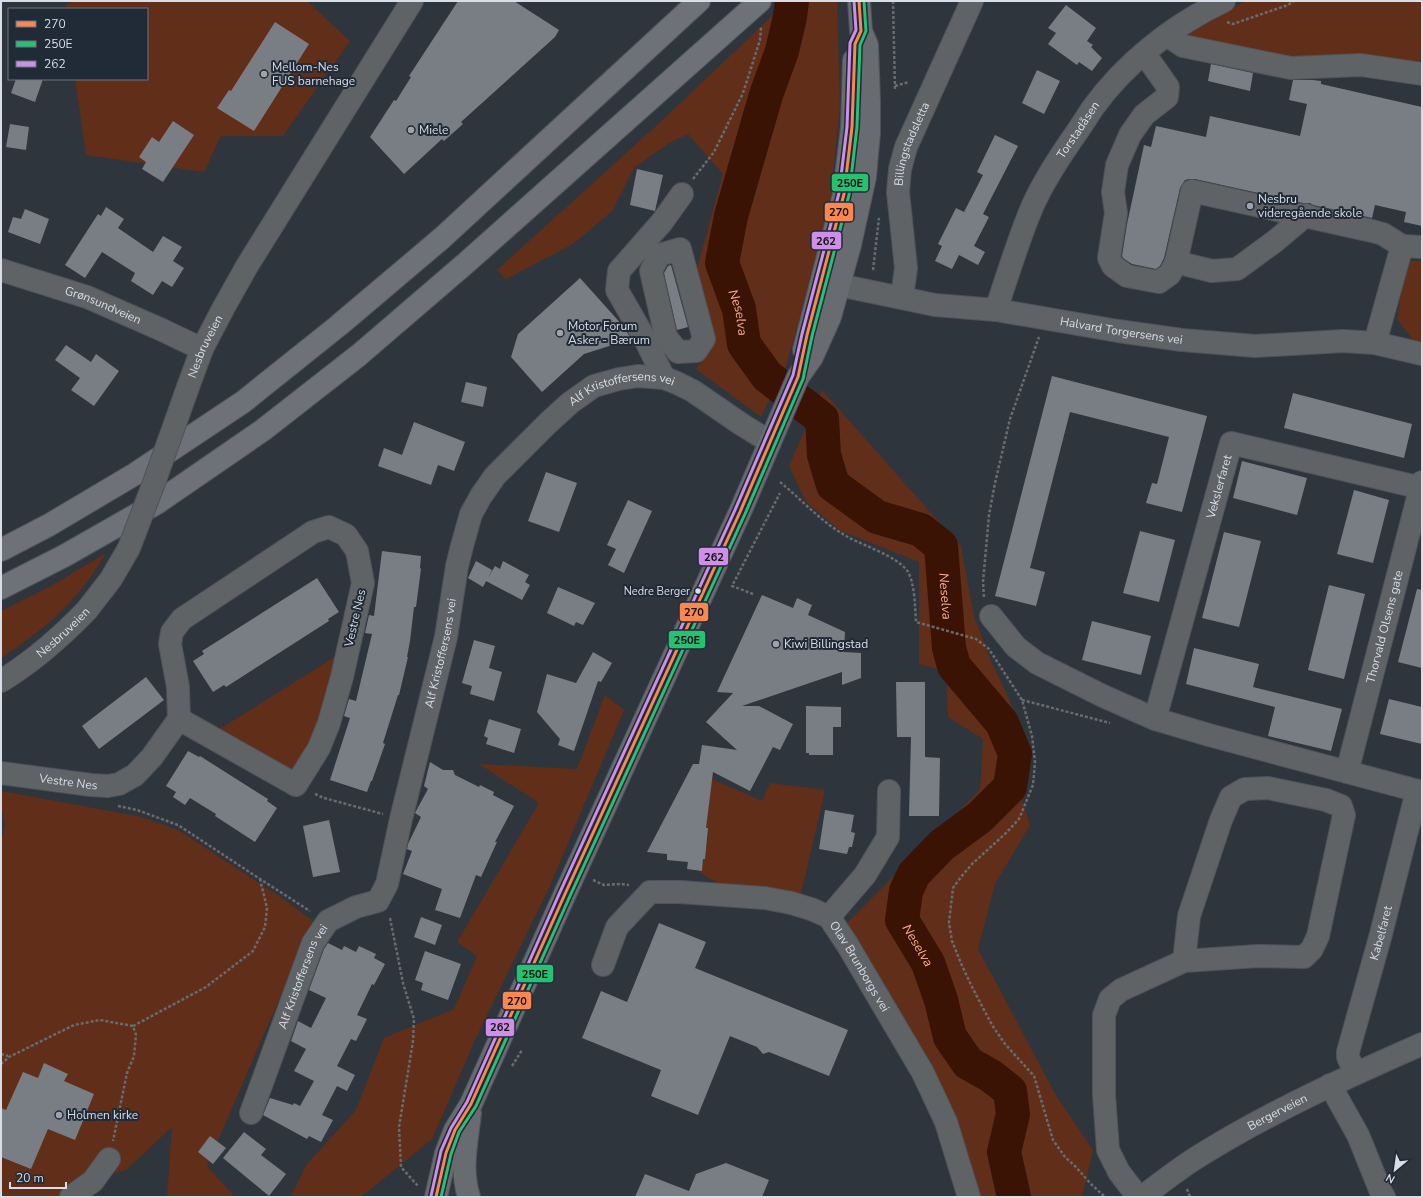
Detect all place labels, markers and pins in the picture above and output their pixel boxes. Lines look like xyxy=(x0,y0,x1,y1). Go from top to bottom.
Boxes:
place label: Mellom-Nes FUS barnehage xyxy=(272,59,355,89)
marker: Mellom-Nes FUS barnehage xyxy=(259,69,269,79)
place label: Miele xyxy=(419,122,448,138)
marker: Miele xyxy=(406,125,416,135)
place label: Nesbru videregående skole xyxy=(1258,191,1362,221)
marker: Nesbru videregående skole xyxy=(1245,201,1255,211)
place label: Motor Forum Asker - Bærum xyxy=(568,318,650,348)
marker: Motor Forum Asker - Bærum xyxy=(555,328,565,338)
place label: Nedre Berger xyxy=(624,584,690,599)
marker: Nedre Berger xyxy=(693,586,703,596)
place label: Kiwi Billingstad xyxy=(784,636,868,652)
marker: Kiwi Billingstad xyxy=(771,639,781,649)
place label: Holmen kirke xyxy=(67,1107,138,1123)
marker: Holmen kirke xyxy=(54,1110,64,1120)

